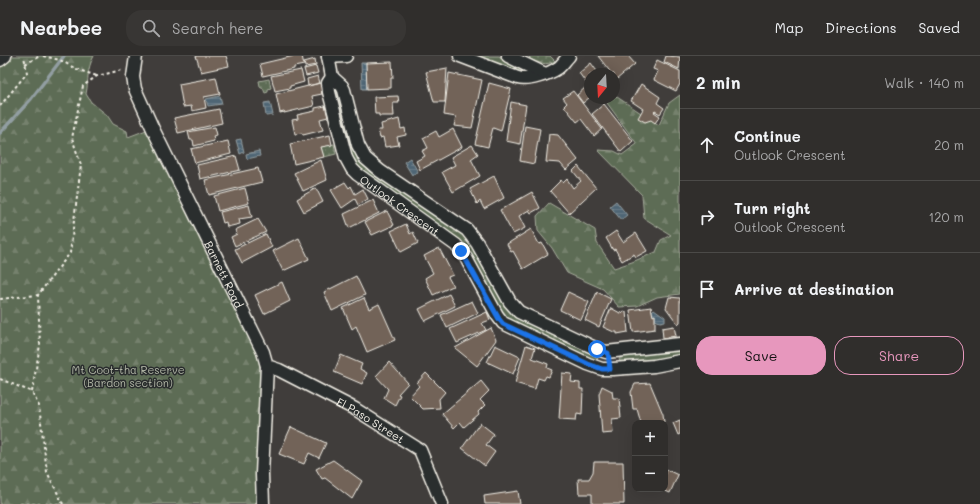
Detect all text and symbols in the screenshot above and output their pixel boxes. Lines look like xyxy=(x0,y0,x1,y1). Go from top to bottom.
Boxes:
search box xyxy=(126,10,406,46)
text: Nearbee xyxy=(20,15,102,40)
icon: search xyxy=(140,17,162,39)
text: Search here xyxy=(172,18,263,38)
text: Map xyxy=(775,18,803,37)
text: Directions xyxy=(825,18,896,37)
text: Saved xyxy=(918,18,960,37)
north arrow xyxy=(584,68,620,104)
text: 2 min xyxy=(696,71,741,93)
text: Walk · 140 m xyxy=(884,74,964,91)
text: Continue xyxy=(734,126,801,146)
icon: ahead xyxy=(696,134,718,156)
text: 20 m xyxy=(934,136,964,153)
text: Outlook Crescent xyxy=(734,146,846,163)
street label: Outlook Crescent xyxy=(357,171,443,239)
text: Turn right xyxy=(734,198,811,218)
icon: right xyxy=(696,206,718,228)
text: 120 m xyxy=(928,208,964,225)
text: Outlook Crescent xyxy=(734,218,846,235)
street label: Barnett Road xyxy=(202,238,247,310)
route end xyxy=(452,242,470,260)
icon: arrive xyxy=(696,278,718,300)
text: Arrive at destination xyxy=(734,279,894,299)
button: Save xyxy=(696,336,826,375)
button: Share xyxy=(834,336,964,375)
route start xyxy=(588,340,606,358)
park label: Mt Coot-tha Reserve (Bardon section) xyxy=(71,362,185,390)
street label: El Paso Street xyxy=(334,393,408,446)
map controls xyxy=(632,420,668,492)
button: + xyxy=(632,420,668,456)
button: − xyxy=(632,456,668,492)

